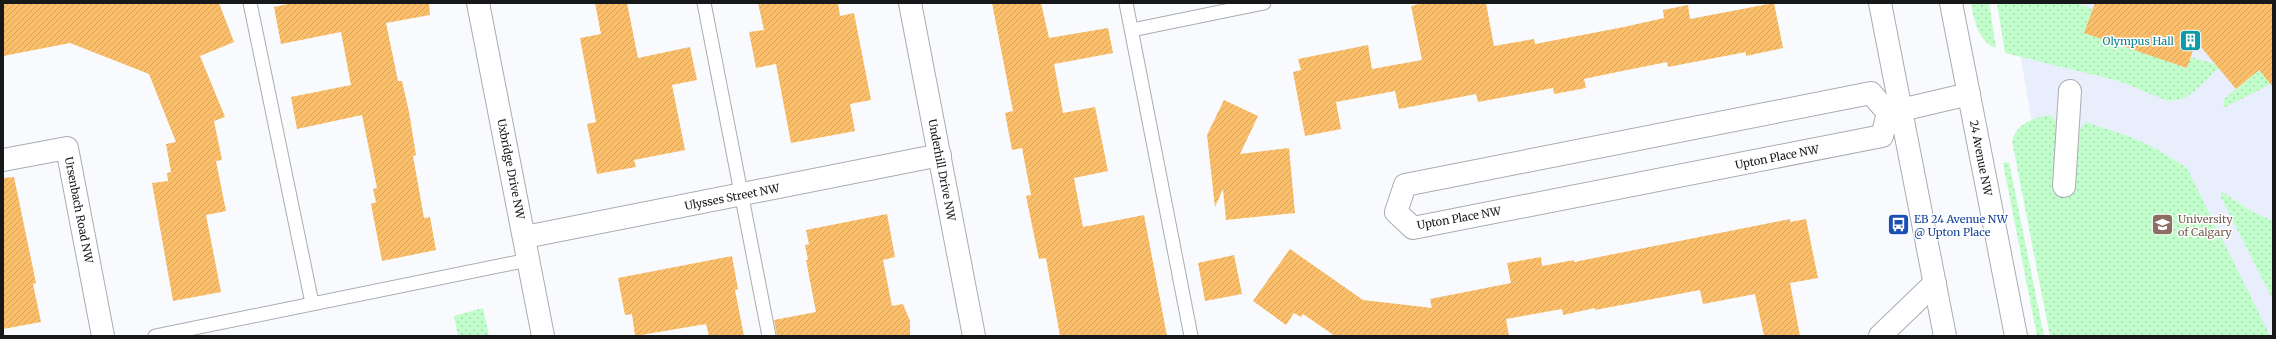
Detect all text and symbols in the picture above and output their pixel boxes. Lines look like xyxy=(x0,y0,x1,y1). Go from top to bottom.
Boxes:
building icon: Olympus Hall xyxy=(2177,28,2203,54)
place label: Olympus Hall xyxy=(2103,34,2175,48)
street label: Uxbridge Drive NW xyxy=(494,118,528,221)
street label: Underhill Drive NW xyxy=(925,118,959,223)
street label: 24 Avenue NW xyxy=(1967,119,1995,198)
street label: Upton Place NW xyxy=(1734,142,1821,172)
street label: Ursenbach Road NW xyxy=(62,156,96,265)
street label: Ulysses Street NW xyxy=(683,181,782,213)
street label: Upton Place NW xyxy=(1416,204,1503,232)
bus stop icon: EB 24 Avenue NW @ Upton Place xyxy=(1885,212,1911,238)
place label: EB 24 Avenue NW @ Upton Place xyxy=(1914,212,2009,239)
school or university icon: University of Calgary xyxy=(2149,212,2175,238)
place label: University of Calgary xyxy=(2178,212,2233,239)

